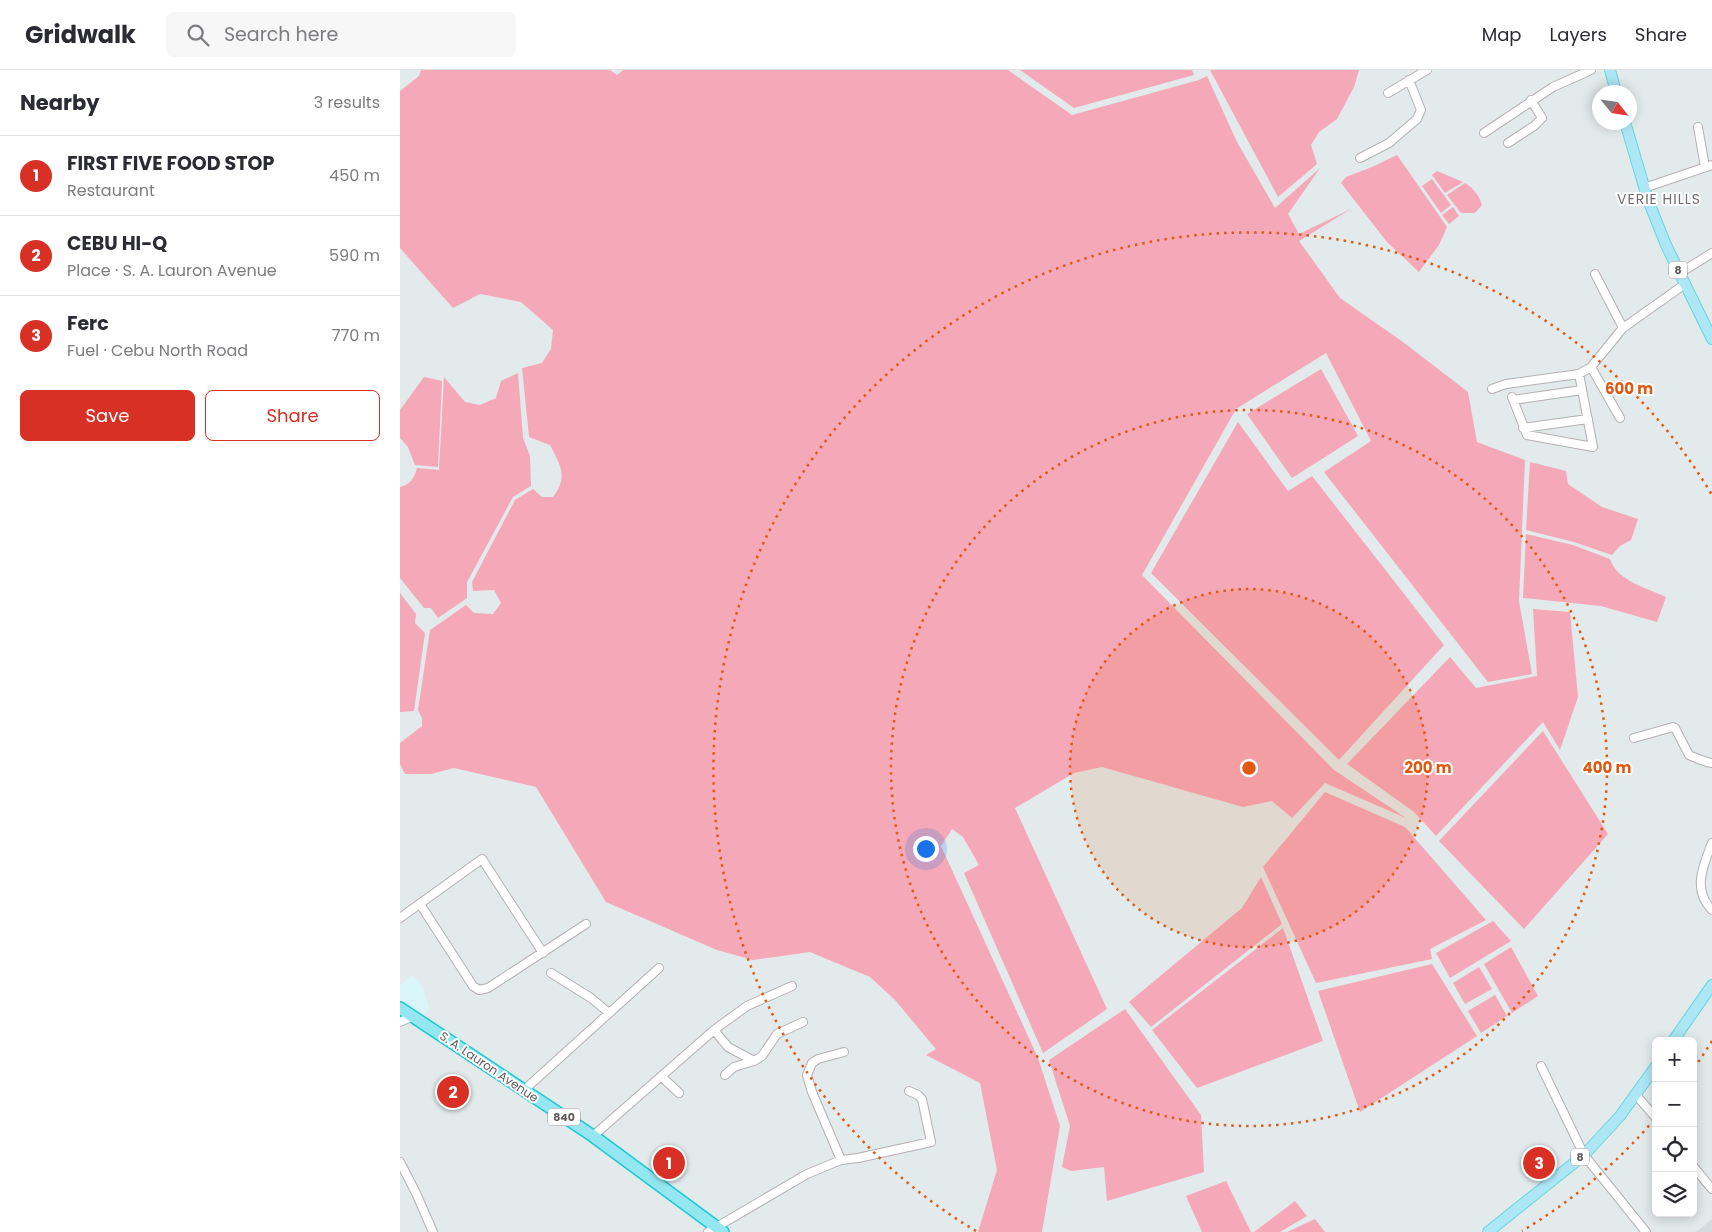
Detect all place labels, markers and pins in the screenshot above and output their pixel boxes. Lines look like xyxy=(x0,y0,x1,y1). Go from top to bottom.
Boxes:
centre of rings xyxy=(1240,759,1258,777)
pin: 2 xyxy=(437,1073,469,1111)
pin: 1 xyxy=(653,1144,685,1182)
pin: 3 xyxy=(1523,1144,1555,1182)

